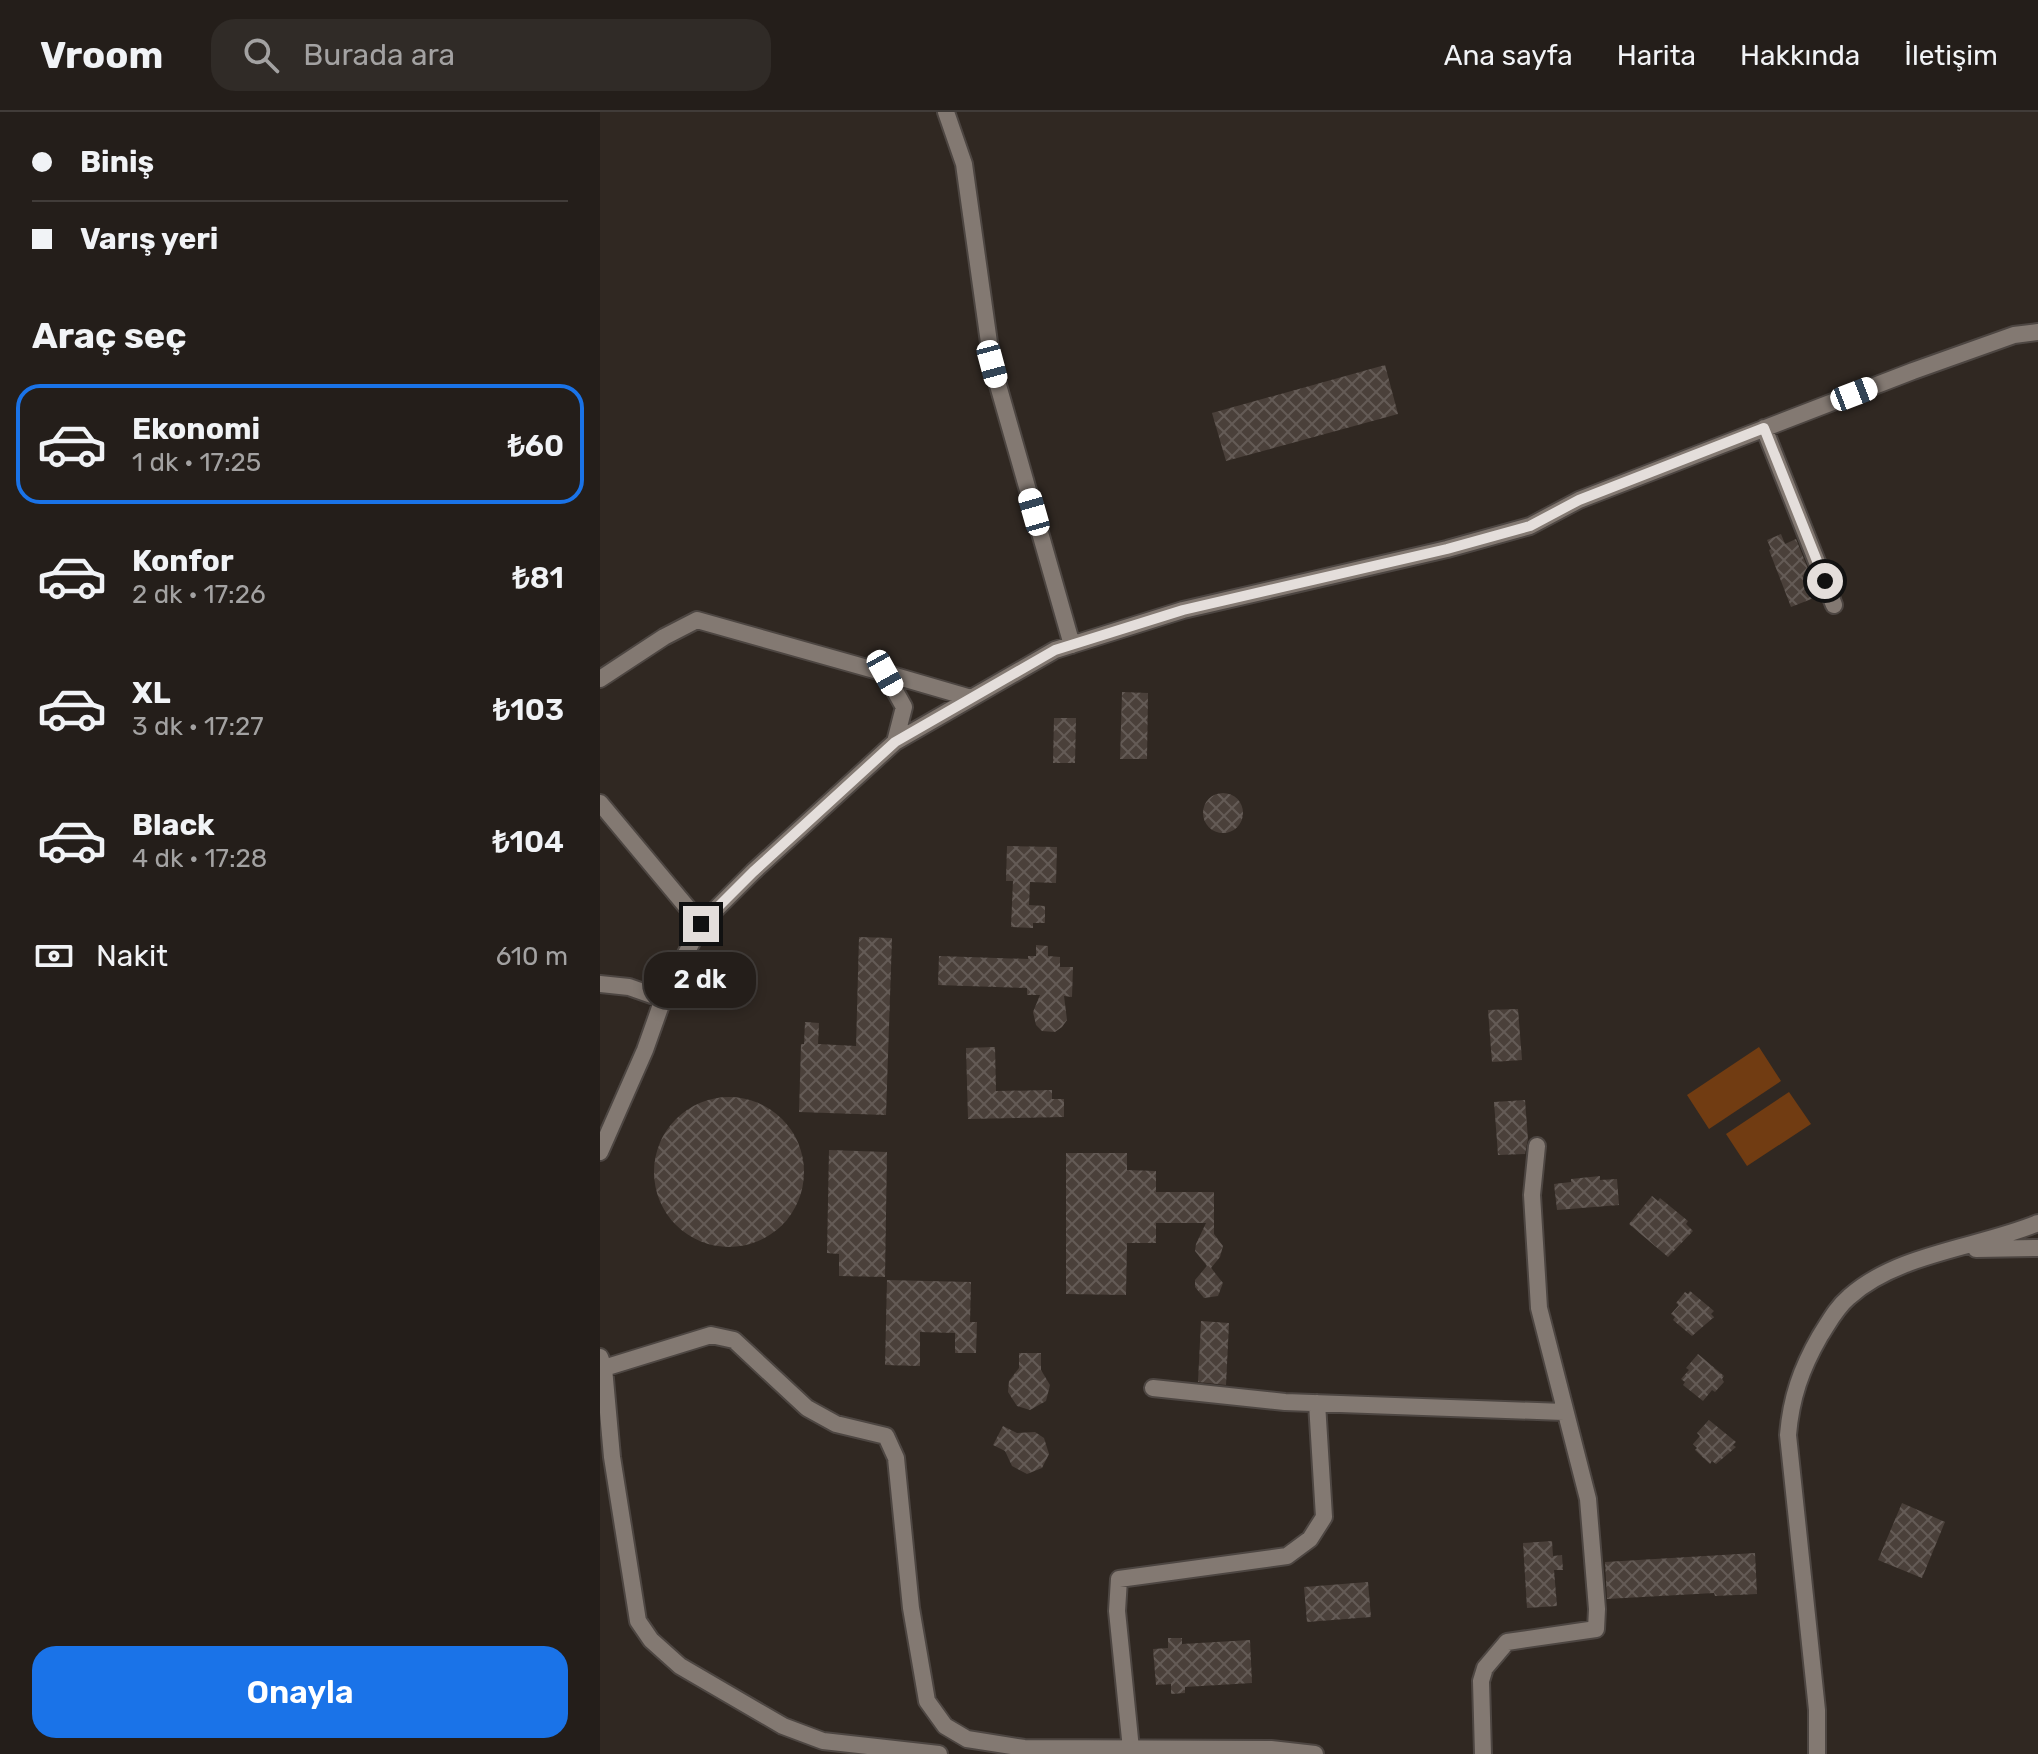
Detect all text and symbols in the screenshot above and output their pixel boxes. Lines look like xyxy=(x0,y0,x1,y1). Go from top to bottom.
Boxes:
search box xyxy=(211,19,771,91)
text: Vroom xyxy=(40,32,163,78)
icon: search xyxy=(239,33,283,77)
text: Burada ara xyxy=(303,37,455,73)
text: Ana sayfa xyxy=(1444,39,1573,72)
text: Harita xyxy=(1617,39,1696,72)
text: Hakkında xyxy=(1740,39,1860,72)
text: İletişim xyxy=(1904,39,1998,72)
text: Biniş xyxy=(80,144,154,180)
text: Varış yeri xyxy=(80,221,218,257)
text: Araç seç xyxy=(32,314,187,357)
car xyxy=(974,338,1010,390)
car xyxy=(1827,374,1881,414)
icon: car xyxy=(36,408,108,480)
text: Ekonomi xyxy=(132,411,260,447)
text: ₺60 xyxy=(508,428,564,464)
text: 1 dk · 17:25 xyxy=(132,447,261,478)
car xyxy=(1016,486,1052,538)
icon: car xyxy=(36,540,108,612)
text: Konfor xyxy=(132,543,234,579)
text: ₺81 xyxy=(512,560,564,596)
route start xyxy=(1807,563,1843,599)
text: 2 dk · 17:26 xyxy=(132,579,266,610)
car xyxy=(863,646,907,700)
icon: car xyxy=(36,672,108,744)
text: XL xyxy=(132,675,171,711)
text: ₺103 xyxy=(493,692,564,728)
text: 3 dk · 17:27 xyxy=(132,711,264,742)
icon: car xyxy=(36,804,108,876)
text: Black xyxy=(132,807,215,843)
text: ₺104 xyxy=(492,824,564,860)
text: 4 dk · 17:28 xyxy=(132,843,267,874)
route end xyxy=(683,906,719,942)
icon: cash xyxy=(32,934,76,978)
text: Nakit xyxy=(96,938,168,974)
text: 610 m xyxy=(496,941,568,972)
callout: 2 dk xyxy=(645,952,757,1008)
text: 2 dk xyxy=(673,964,727,995)
button: Onayla xyxy=(32,1646,568,1738)

